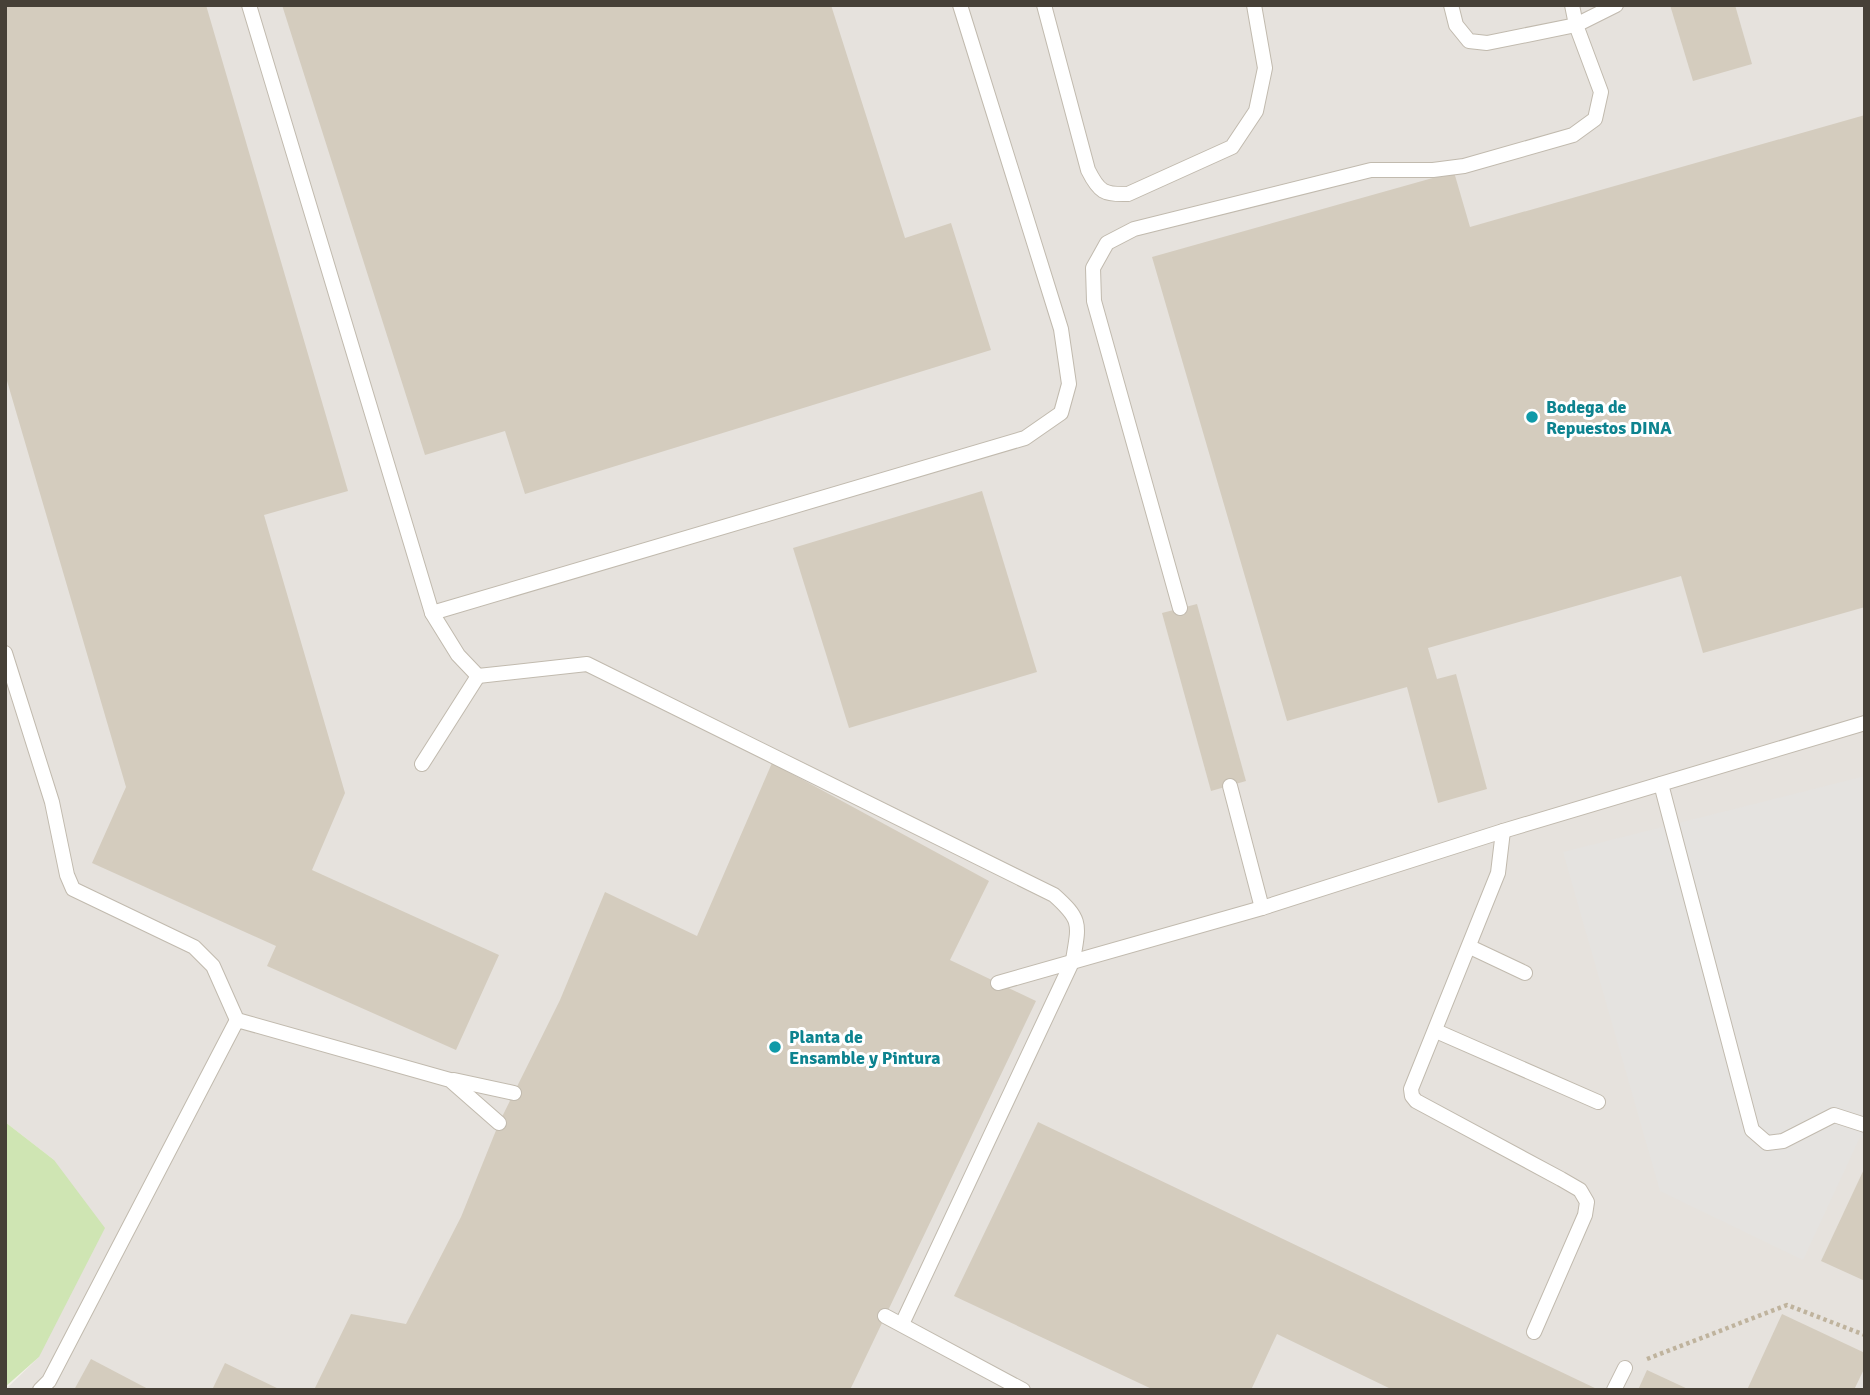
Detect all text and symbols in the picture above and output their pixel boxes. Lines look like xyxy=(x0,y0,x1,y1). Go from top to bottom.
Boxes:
place label: Bodega de Repuestos DINA xyxy=(1546,396,1672,439)
marker: Bodega de Repuestos DINA xyxy=(1524,409,1540,425)
place label: Planta de Ensamble y Pintura xyxy=(789,1026,940,1069)
marker: Planta de Ensamble y Pintura xyxy=(767,1039,783,1055)

